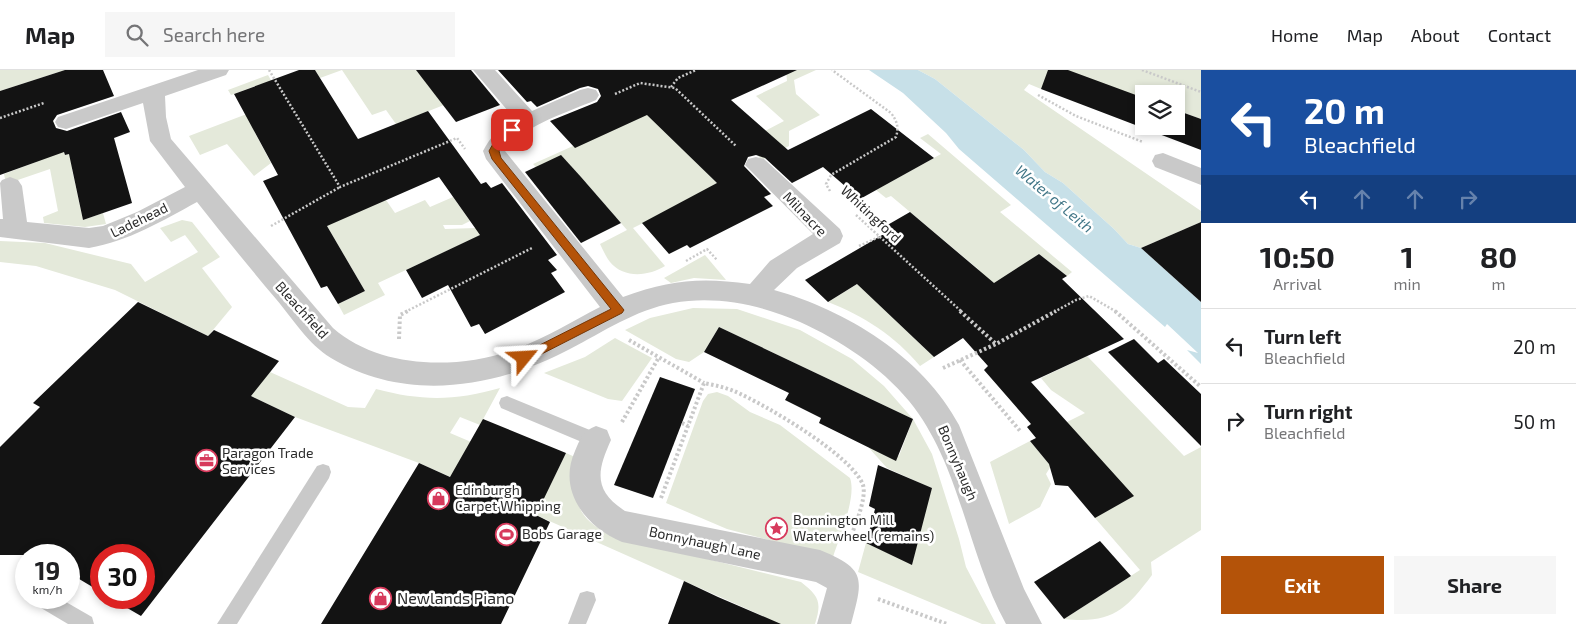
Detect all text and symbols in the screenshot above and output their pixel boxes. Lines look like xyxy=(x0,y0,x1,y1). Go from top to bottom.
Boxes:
search box xyxy=(105,12,455,57)
text: Map xyxy=(25,20,75,49)
icon: search xyxy=(123,21,151,49)
text: Search here xyxy=(163,23,265,46)
text: Home xyxy=(1271,24,1319,46)
text: Map xyxy=(1347,24,1383,46)
text: About xyxy=(1411,24,1460,46)
text: Contact xyxy=(1488,24,1551,46)
map controls xyxy=(1135,85,1185,135)
button: layers xyxy=(1135,85,1185,135)
text: 20 m xyxy=(1304,89,1385,131)
icon: left xyxy=(1221,90,1286,155)
pin xyxy=(491,109,533,151)
icon: arrive xyxy=(498,116,526,144)
text: Bleachfield xyxy=(1304,131,1416,157)
water label: Water of Leith xyxy=(1012,161,1097,236)
street label: Whitingford xyxy=(838,181,905,246)
icon: left xyxy=(1295,185,1323,213)
icon: ahead xyxy=(1348,185,1376,213)
icon: ahead xyxy=(1401,185,1429,213)
icon: right xyxy=(1454,185,1482,213)
street label: Milnacre xyxy=(780,188,831,240)
street label: Ladehead xyxy=(107,198,170,241)
text: 10:50 xyxy=(1260,238,1335,274)
text: 1 xyxy=(1401,238,1414,274)
text: 80 xyxy=(1480,238,1517,274)
text: Arrival xyxy=(1273,274,1322,293)
text: min xyxy=(1394,274,1421,293)
text: m xyxy=(1491,274,1505,293)
street label: Bleachfield xyxy=(272,278,333,342)
text: Turn left xyxy=(1264,325,1341,348)
position arrow xyxy=(497,331,549,383)
icon: left xyxy=(1221,332,1249,360)
text: 20 m xyxy=(1513,335,1556,358)
text: Bleachfield xyxy=(1264,348,1345,367)
text: Turn right xyxy=(1264,400,1352,423)
icon: right xyxy=(1221,407,1249,435)
text: 50 m xyxy=(1513,410,1556,433)
street label: Bonnyhaugh xyxy=(935,423,982,503)
text: Bleachfield xyxy=(1264,423,1345,442)
place label: Paragon Trade Services xyxy=(222,444,314,477)
office icon: Paragon Trade Services xyxy=(194,449,218,473)
place label: Edinburgh Carpet Whipping xyxy=(455,481,561,514)
shop icon: Edinburgh Carpet Whipping xyxy=(427,486,451,510)
place label: Bonnington Mill Waterwheel (remains) xyxy=(793,511,934,544)
place icon: Bonnington Mill Waterwheel (remains) xyxy=(765,516,789,540)
sports icon: Bobs Garage xyxy=(494,522,518,546)
street label: Bonnyhaugh Lane xyxy=(648,522,762,563)
place label: Bobs Garage xyxy=(522,525,602,542)
speed limit sign: 30 xyxy=(90,544,155,609)
text: 19 xyxy=(35,555,60,585)
button: Exit xyxy=(1221,556,1384,614)
button: Share xyxy=(1394,556,1556,614)
text: km/h xyxy=(33,582,62,596)
shop icon: Newlands Piano xyxy=(369,586,393,610)
place label: Newlands Piano xyxy=(397,588,514,607)

